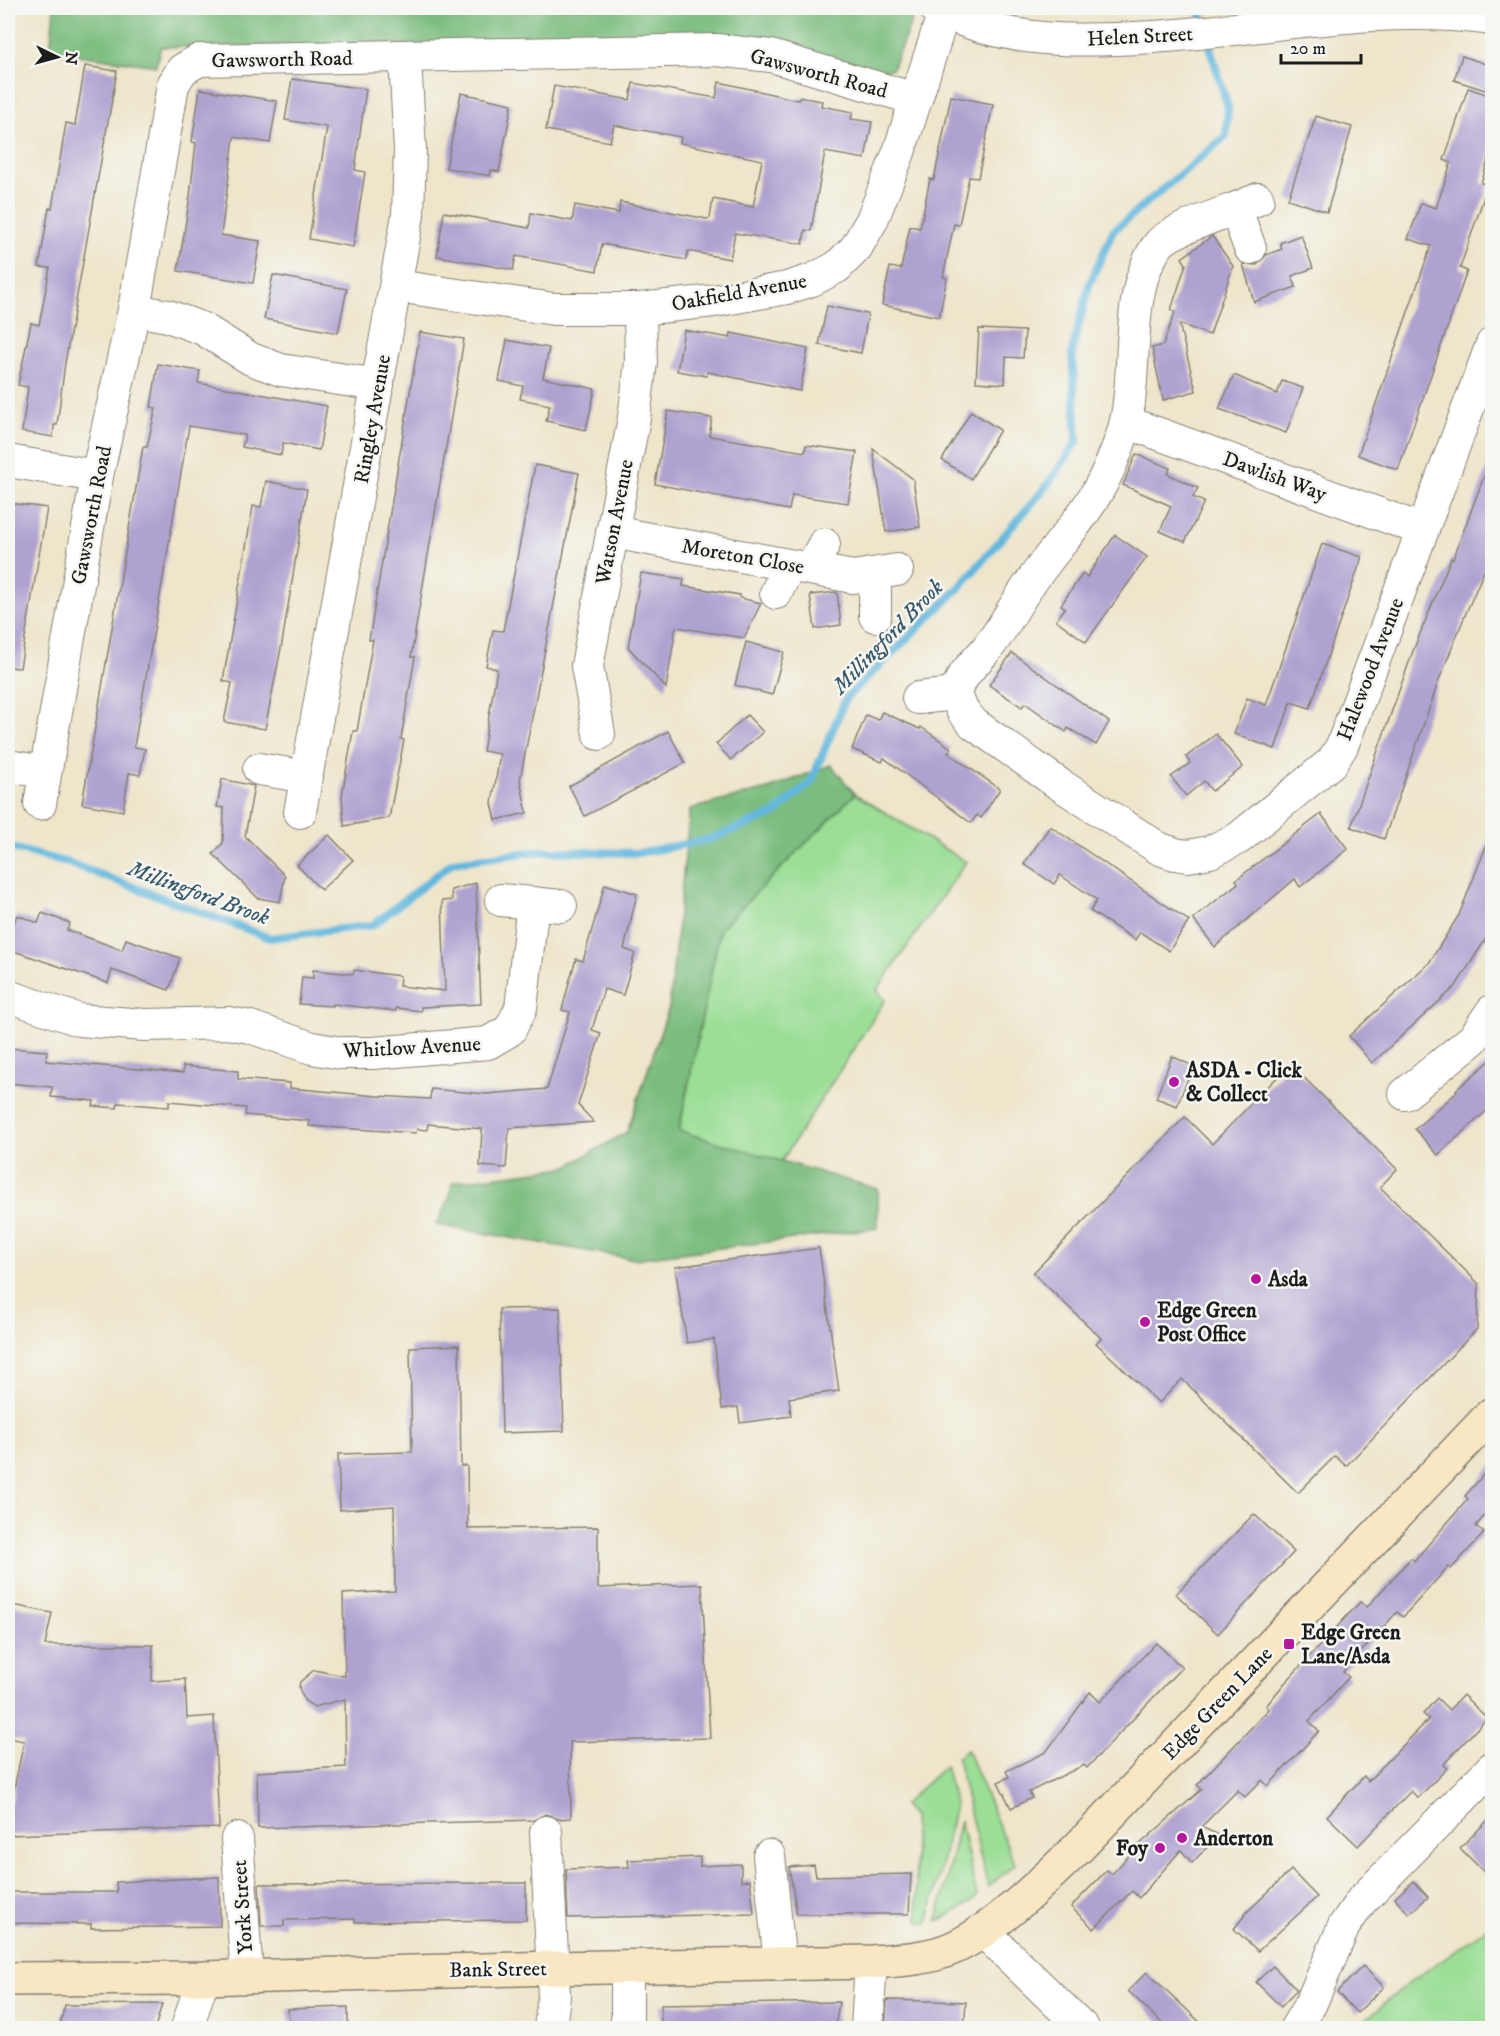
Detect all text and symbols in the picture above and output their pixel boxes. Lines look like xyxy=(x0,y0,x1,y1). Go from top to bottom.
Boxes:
street label: Helen Street xyxy=(1086,21,1194,53)
north arrow xyxy=(27,27,87,87)
scale bar xyxy=(1281,27,1360,65)
text: 20 m xyxy=(1290,38,1326,60)
street label: Gawsworth Road xyxy=(747,43,891,105)
street label: Gawsworth Road xyxy=(211,46,353,74)
text: N xyxy=(60,51,81,66)
street label: Oakfield Avenue xyxy=(670,268,809,318)
street label: Ringley Avenue xyxy=(349,352,397,486)
street label: Gawsworth Road xyxy=(66,443,118,587)
street label: Dawlish Way xyxy=(1219,446,1331,508)
street label: Watson Avenue xyxy=(590,457,640,588)
street label: Moreton Close xyxy=(679,533,806,581)
water label: Millingford Brook xyxy=(825,574,950,701)
street label: Halewood Avenue xyxy=(1332,594,1410,744)
water label: Millingford Brook xyxy=(122,855,274,932)
street label: Whitlow Avenue xyxy=(342,1031,482,1065)
place label: ASDA - Click & Collect xyxy=(1185,1058,1302,1108)
marker: ASDA - Click & Collect xyxy=(1167,1075,1181,1089)
place label: Asda xyxy=(1267,1267,1309,1293)
marker: Asda xyxy=(1249,1272,1263,1286)
place label: Edge Green Post Office xyxy=(1157,1298,1258,1348)
marker: Edge Green Post Office xyxy=(1138,1315,1152,1329)
place label: Edge Green Lane/Asda xyxy=(1301,1620,1402,1670)
marker: Edge Green Lane/Asda xyxy=(1282,1637,1296,1651)
street label: Edge Green Lane xyxy=(1157,1641,1279,1766)
place label: Anderton xyxy=(1193,1826,1274,1852)
marker: Anderton xyxy=(1175,1831,1189,1845)
place label: Foy xyxy=(1116,1836,1149,1862)
marker: Foy xyxy=(1153,1841,1167,1855)
street label: York Street xyxy=(227,1859,259,1955)
street label: Bank Street xyxy=(449,1956,547,1984)

